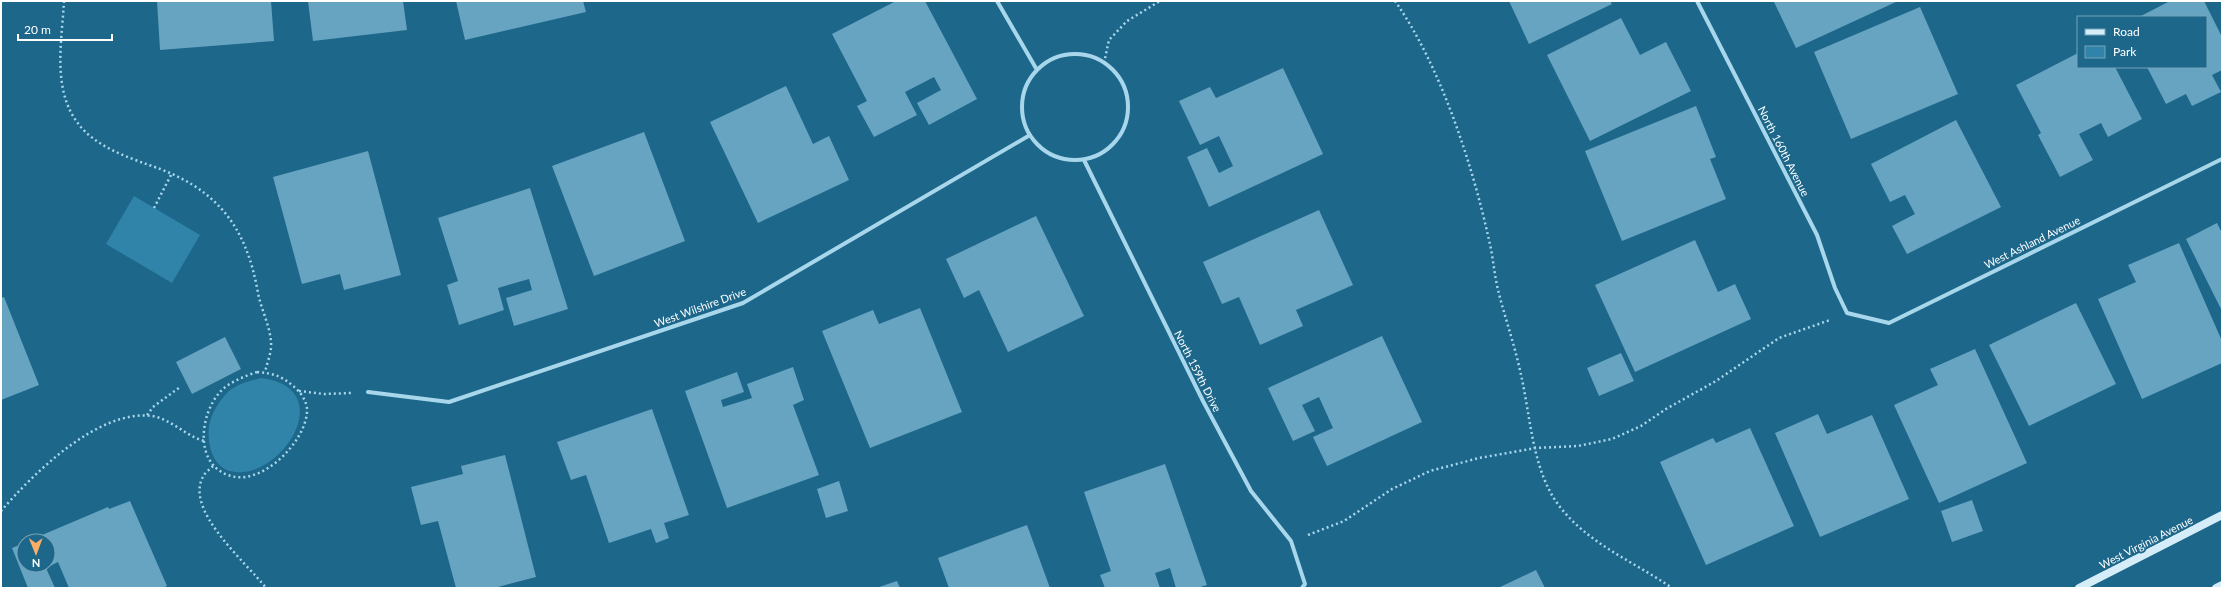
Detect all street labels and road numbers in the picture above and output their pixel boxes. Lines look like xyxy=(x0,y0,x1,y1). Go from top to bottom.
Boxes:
street label: North 160th Avenue xyxy=(1756,104,1812,198)
street label: West Ashland Avenue xyxy=(1982,213,2082,271)
street label: West Wilshire Drive xyxy=(652,284,748,330)
street label: North 159th Drive xyxy=(1172,328,1224,414)
street label: West Virginia Avenue xyxy=(2097,513,2195,571)

